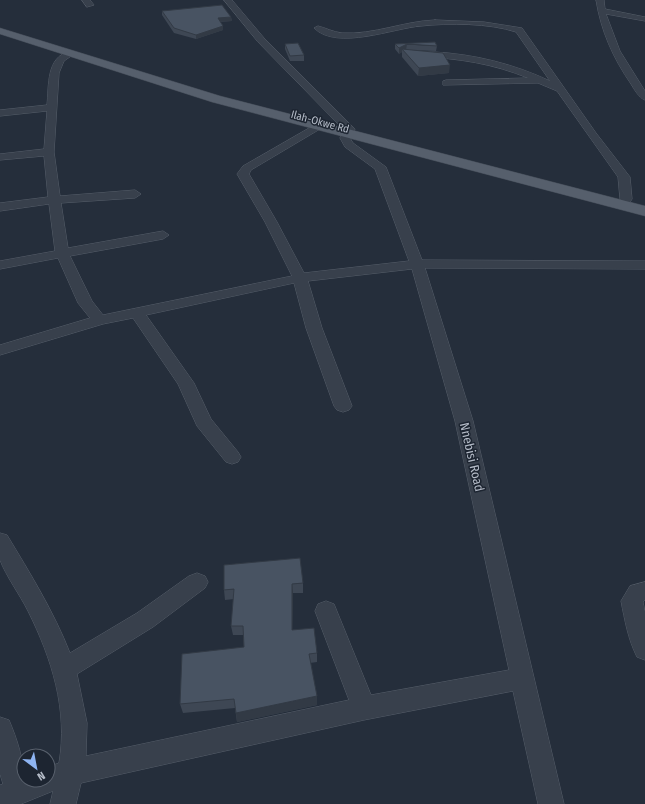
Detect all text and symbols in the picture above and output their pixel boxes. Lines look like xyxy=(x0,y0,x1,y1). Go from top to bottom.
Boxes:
street label: Ilah-Okwe Rd xyxy=(289,108,351,136)
street label: Nnebisi Road xyxy=(457,421,487,493)
north arrow xyxy=(16,748,56,788)
text: N xyxy=(35,769,47,783)

